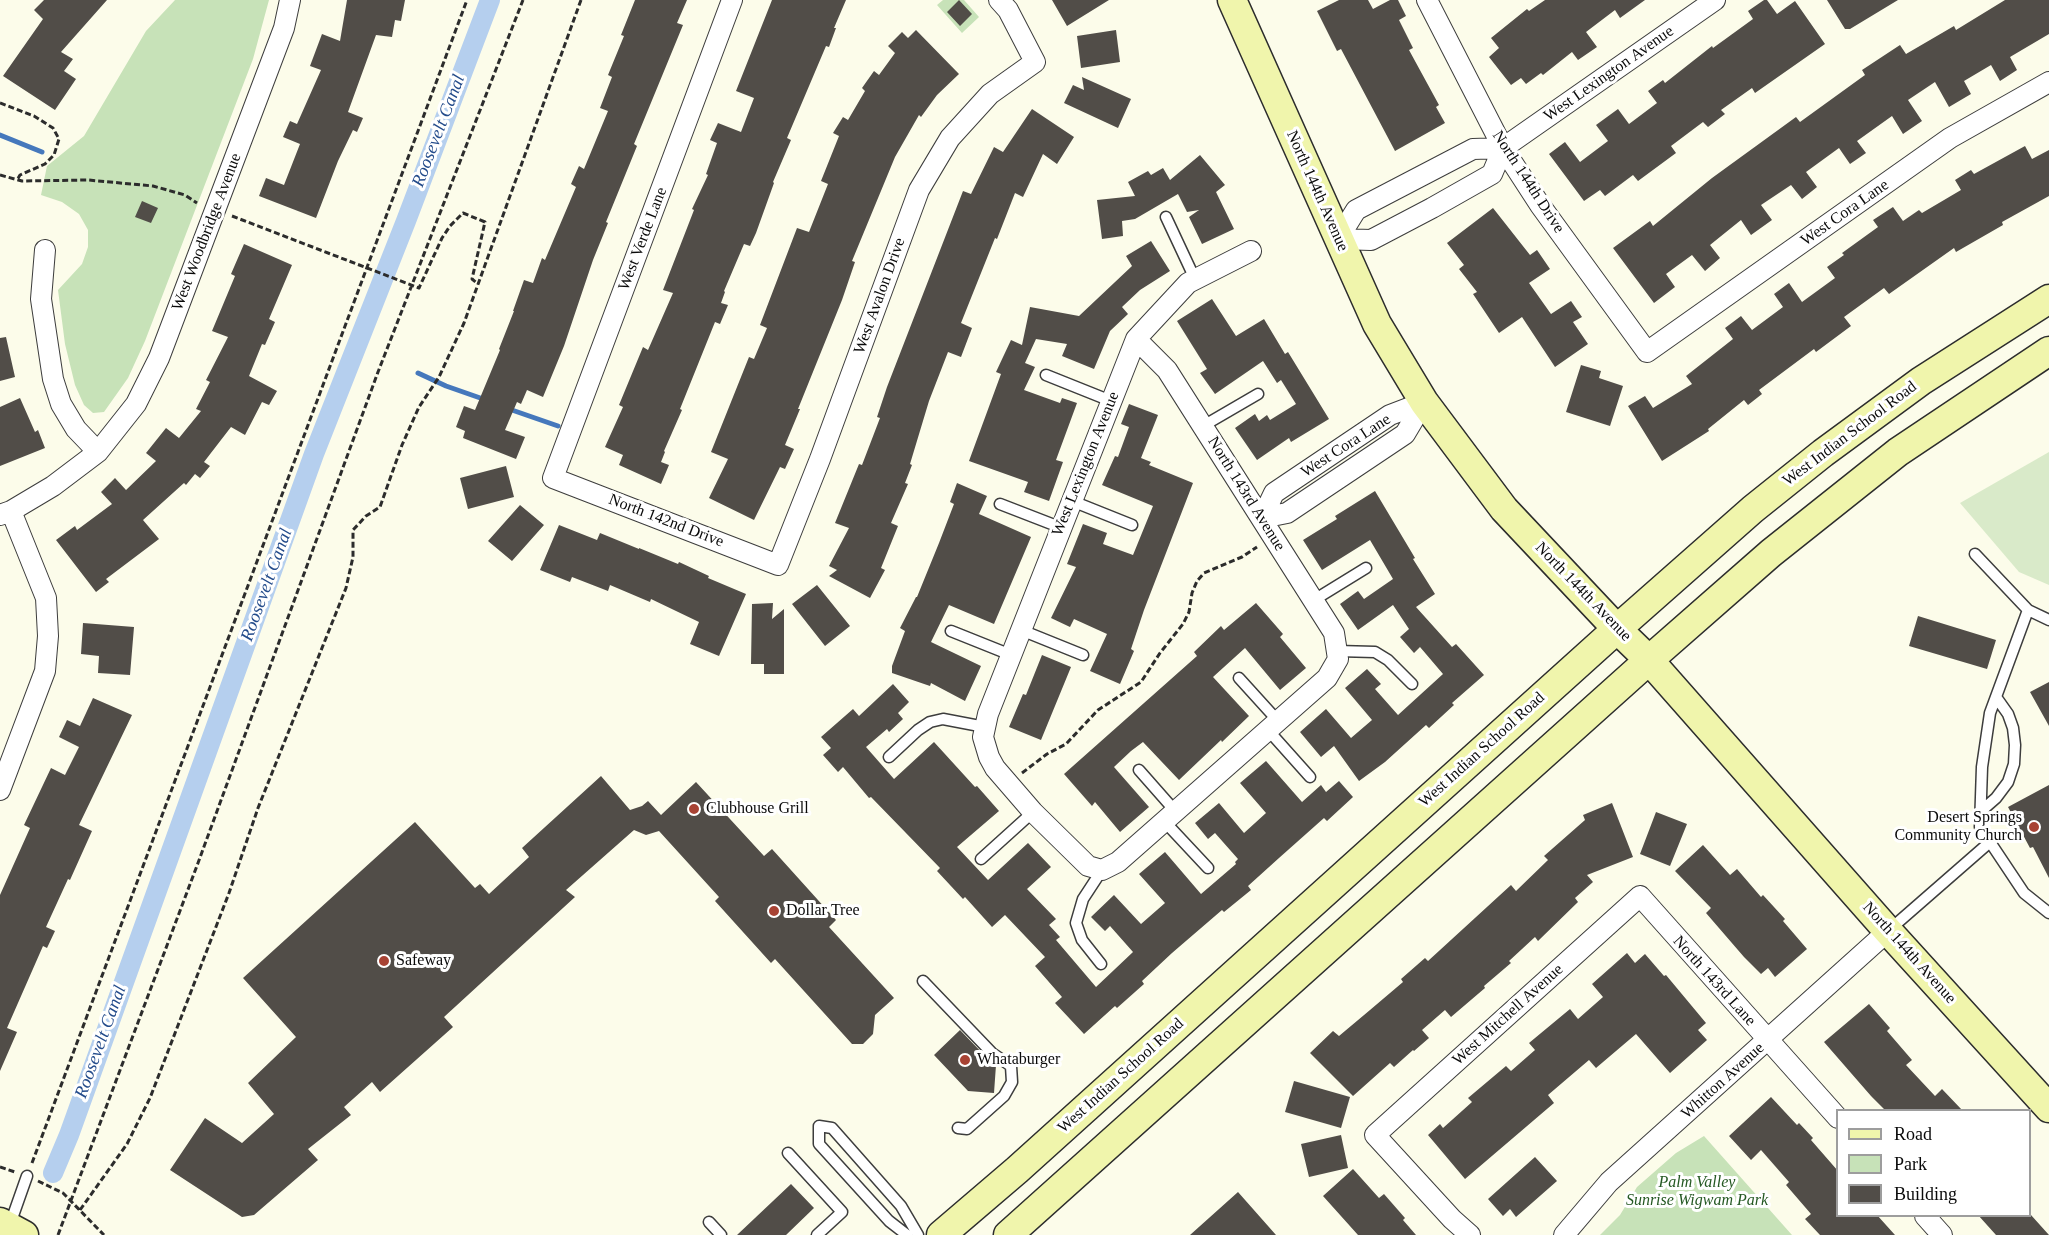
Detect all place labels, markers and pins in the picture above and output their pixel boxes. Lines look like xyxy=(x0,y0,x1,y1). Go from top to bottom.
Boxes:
place label: Clubhouse Grill xyxy=(706,799,809,819)
marker: Clubhouse Grill xyxy=(687,802,701,816)
place label: Desert Springs Community Church xyxy=(1894,808,2022,846)
marker: Desert Springs Community Church xyxy=(2027,820,2041,834)
place label: Dollar Tree xyxy=(786,901,860,921)
marker: Dollar Tree xyxy=(767,904,781,918)
place label: Safeway xyxy=(396,951,451,971)
marker: Safeway xyxy=(377,954,391,968)
place label: Whataburger xyxy=(977,1050,1060,1070)
marker: Whataburger xyxy=(958,1053,972,1067)

